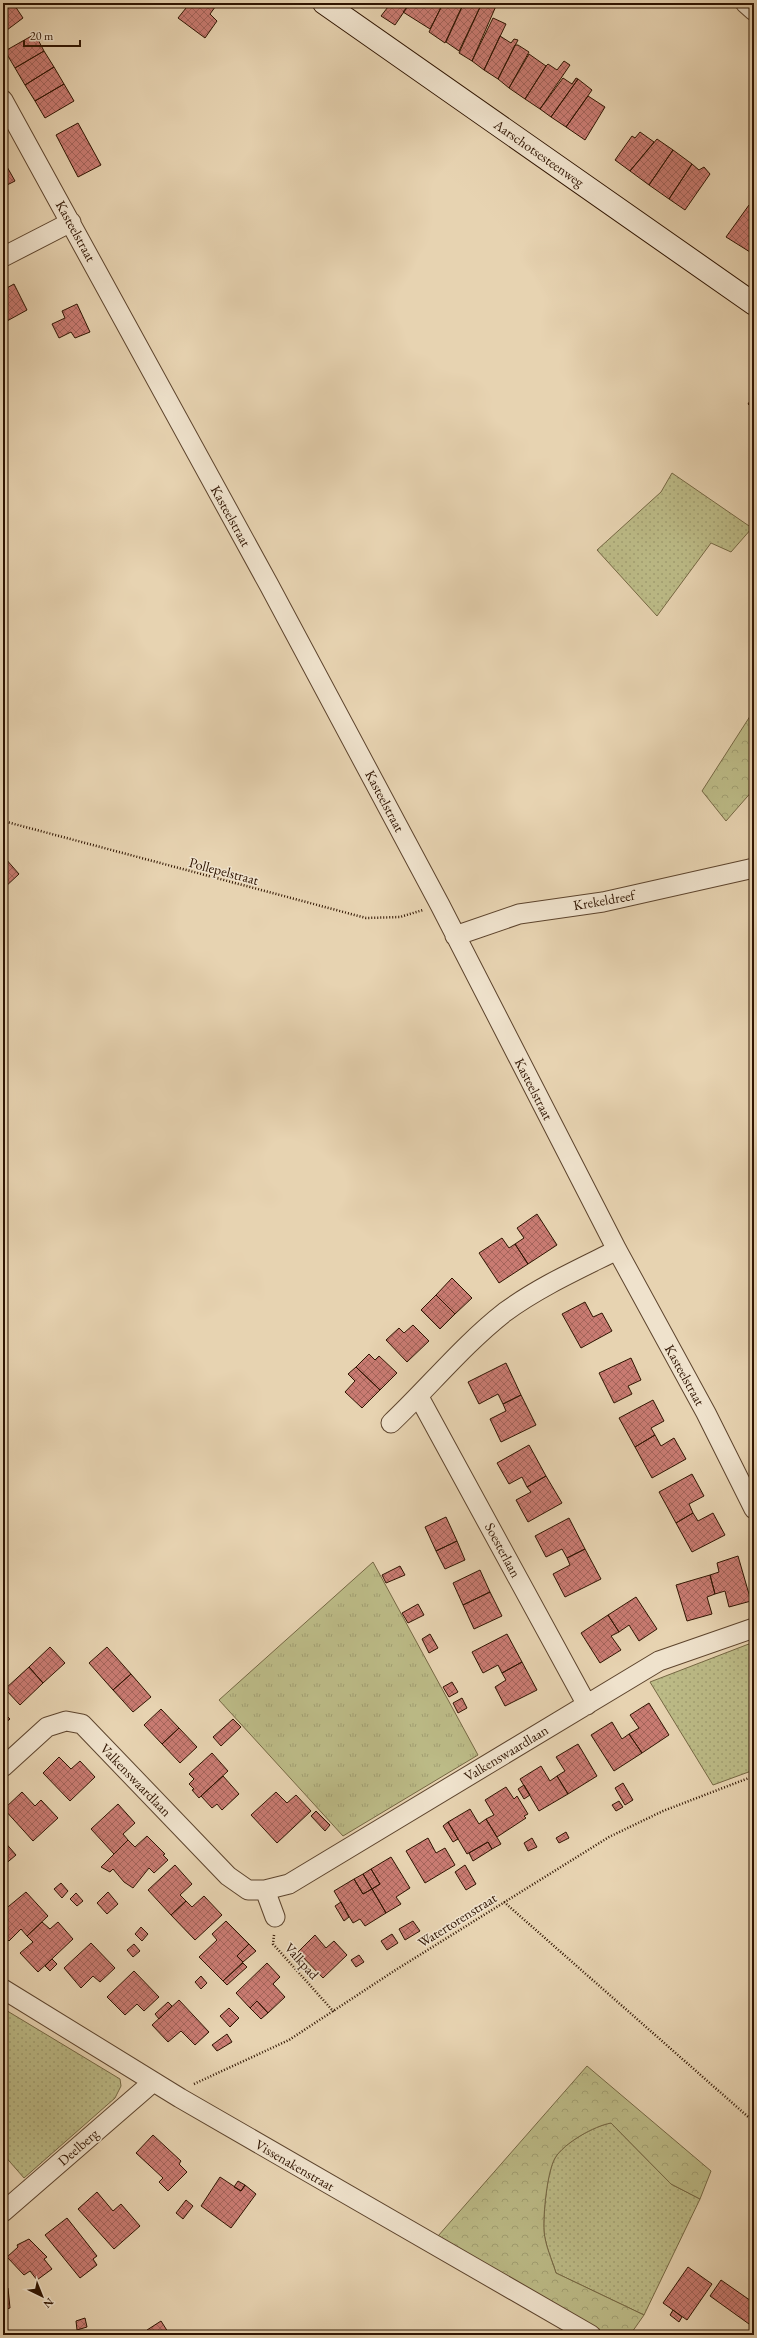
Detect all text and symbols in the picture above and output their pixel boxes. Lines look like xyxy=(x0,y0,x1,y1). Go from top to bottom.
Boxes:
scale bar xyxy=(24,22,80,48)
text: 20 m xyxy=(30,28,54,44)
street label: Aarschotsesteenweg xyxy=(490,115,588,191)
street label: Kasteelstraat xyxy=(52,197,100,265)
street label: Kasteelstraat xyxy=(207,482,255,550)
street label: Kasteelstraat xyxy=(361,767,409,835)
street label: Pollepelstraat xyxy=(187,853,261,889)
street label: Krekeldreef xyxy=(572,885,638,914)
street label: Kasteelstraat xyxy=(511,1055,558,1124)
street label: Kasteelstraat xyxy=(661,1341,709,1409)
street label: Soesterlaan xyxy=(481,1519,525,1581)
street label: Valkenswaardlaan xyxy=(461,1720,552,1785)
street label: Valkenswaardlaan xyxy=(96,1740,176,1821)
street label: Watertorenstraat xyxy=(414,1888,500,1951)
street label: Valkpad xyxy=(281,1939,324,1984)
street label: Deelberg xyxy=(54,2124,103,2170)
street label: Vissenakenstraat xyxy=(252,2135,338,2195)
north arrow xyxy=(22,2276,62,2316)
text: N xyxy=(41,2295,57,2312)

